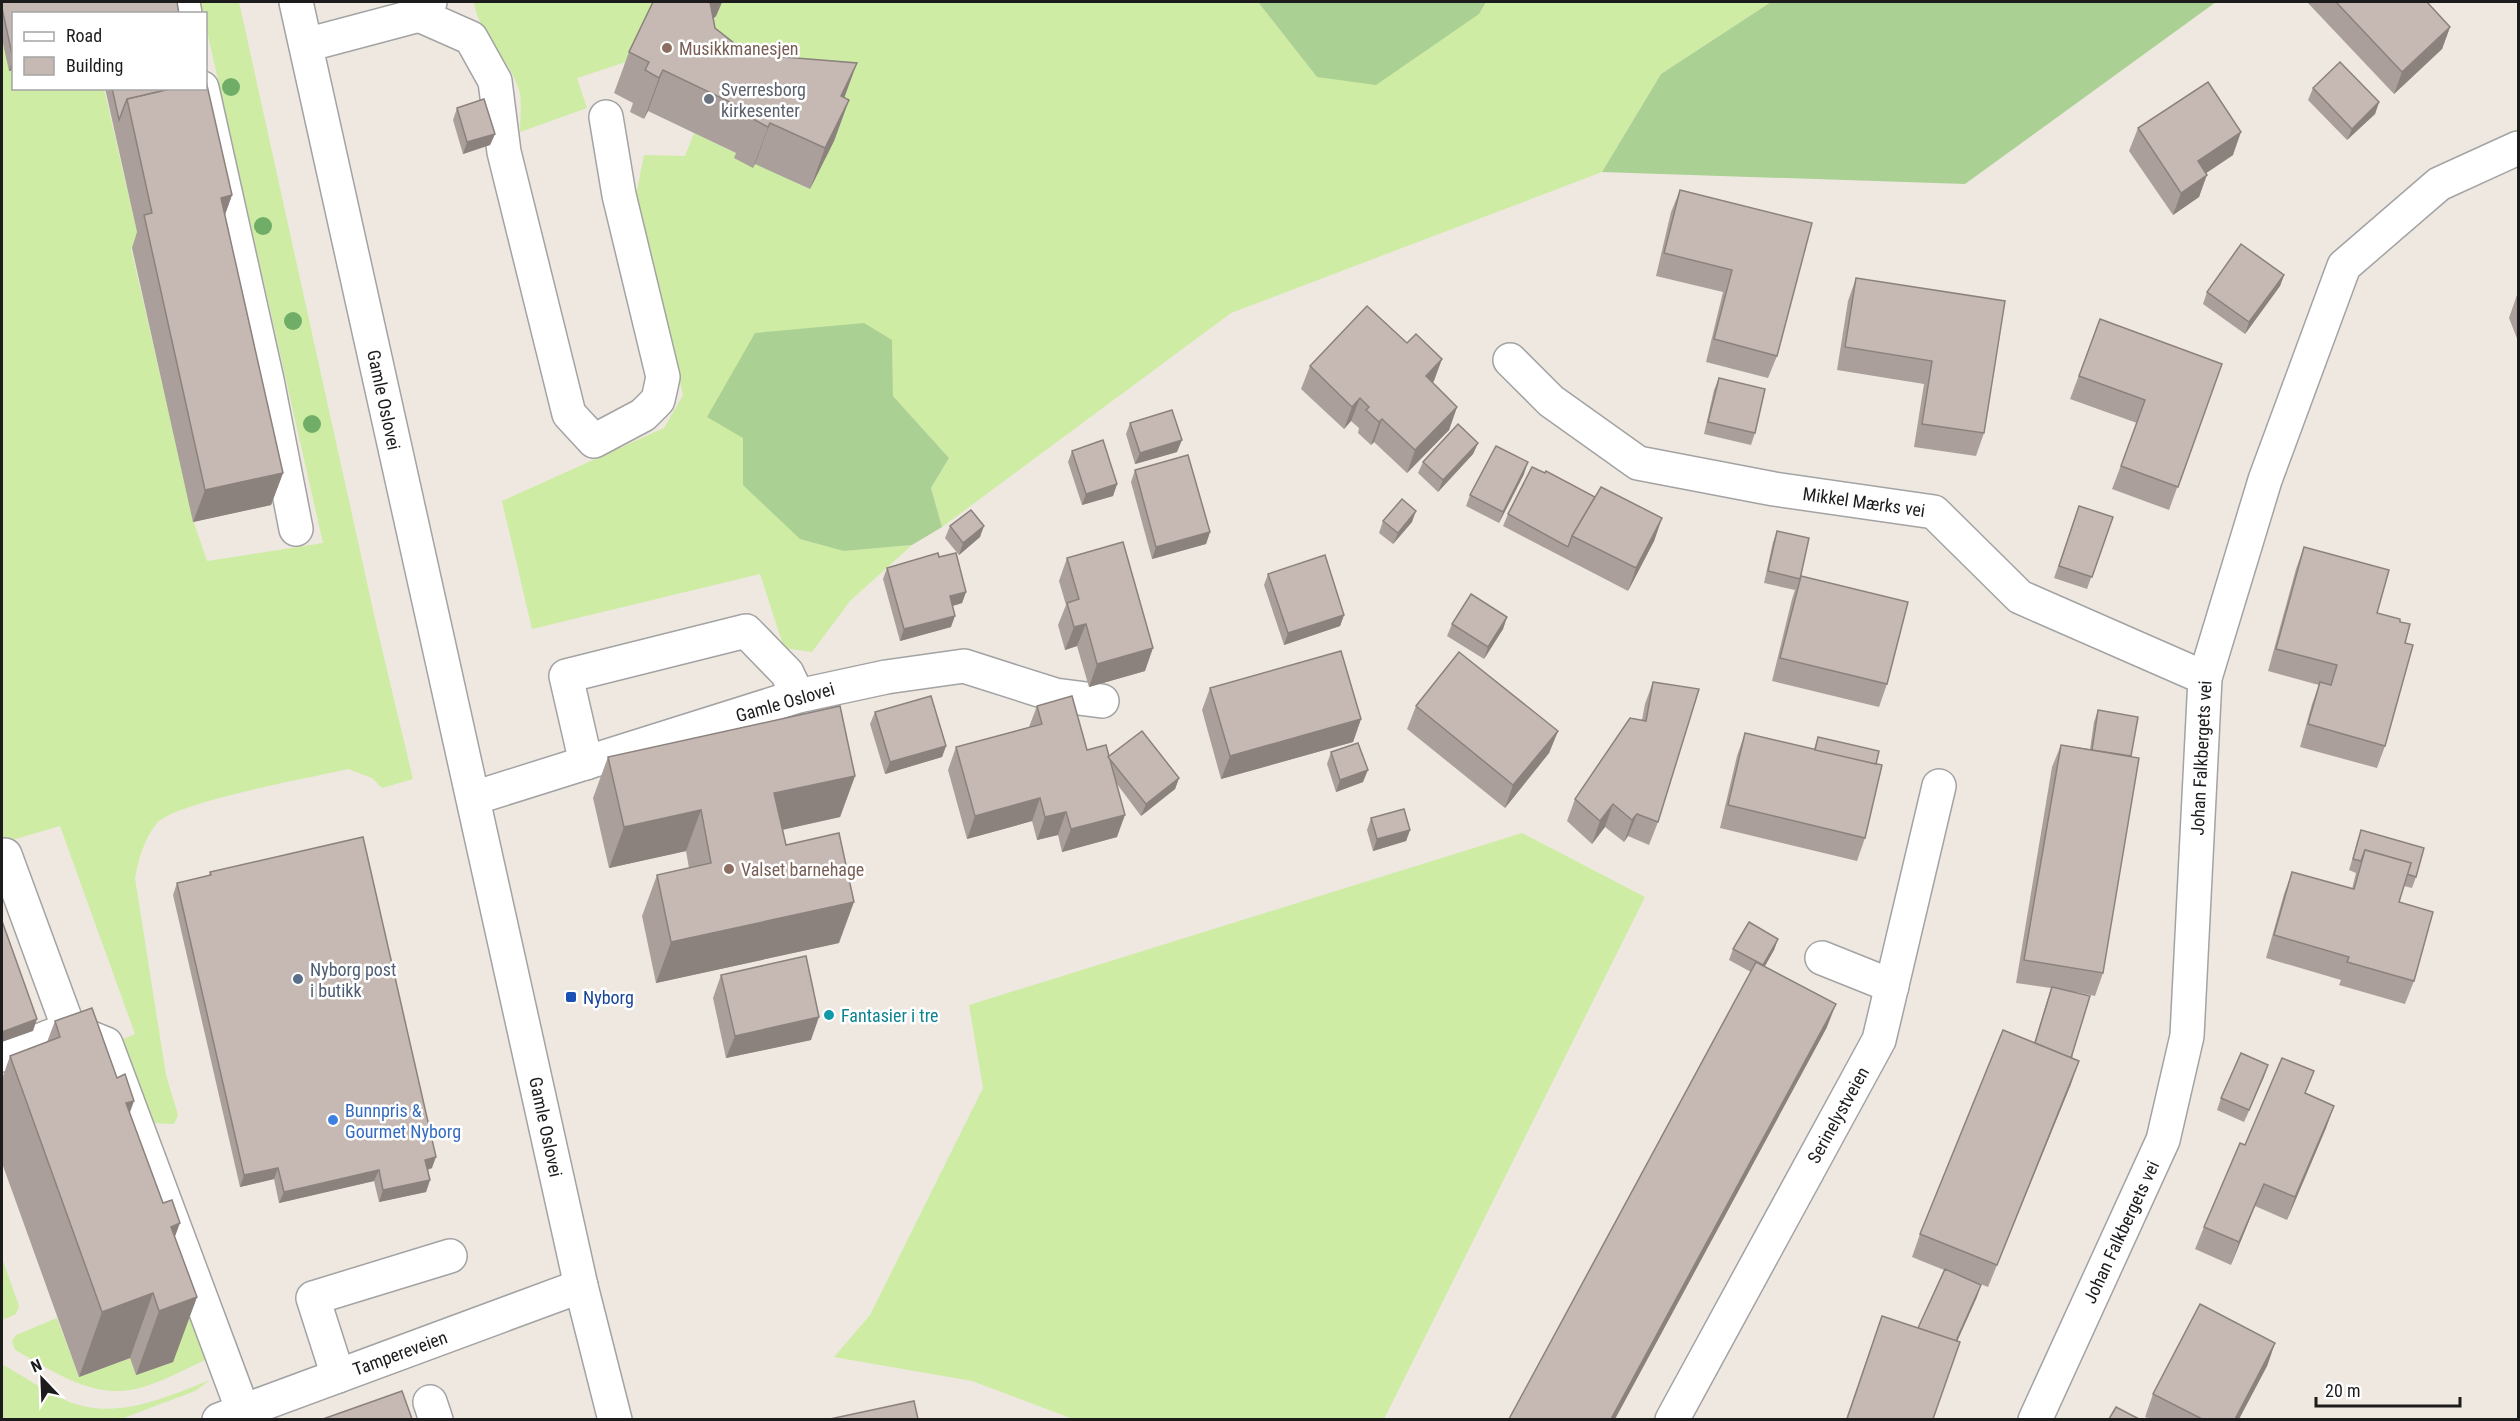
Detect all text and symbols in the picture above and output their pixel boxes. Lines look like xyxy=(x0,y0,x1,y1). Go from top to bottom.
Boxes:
legend xyxy=(12,12,207,90)
text: Road xyxy=(66,25,102,46)
place label: Musikkmanesjen xyxy=(679,38,799,59)
marker: Musikkmanesjen xyxy=(660,41,674,55)
text: Building xyxy=(66,55,123,76)
place label: Sverresborg kirkesenter xyxy=(721,79,806,121)
marker: Sverresborg kirkesenter xyxy=(702,92,716,106)
street label: Gamle Oslovei xyxy=(363,348,405,452)
street label: Mikkel Mærks vei xyxy=(1801,483,1927,521)
street label: Gamle Oslovei xyxy=(733,678,837,726)
street label: Johan Falkbergets vei xyxy=(2186,680,2216,836)
place label: Valset barnehage xyxy=(741,859,864,880)
marker: Valset barnehage xyxy=(722,862,736,876)
place label: Nyborg post i butikk xyxy=(310,959,396,1001)
marker: Nyborg post i butikk xyxy=(291,972,305,986)
place label: Nyborg xyxy=(583,987,634,1008)
marker: Nyborg xyxy=(564,990,578,1004)
place label: Fantasier i tre xyxy=(841,1005,938,1026)
marker: Fantasier i tre xyxy=(822,1008,836,1022)
street label: Serinelystveien xyxy=(1803,1063,1873,1167)
street label: Gamle Oslovei xyxy=(525,1075,567,1179)
place label: Bunnpris & Gourmet Nyborg xyxy=(345,1100,461,1142)
marker: Bunnpris & Gourmet Nyborg xyxy=(326,1113,340,1127)
street label: Johan Falkbergets vei xyxy=(2079,1157,2163,1307)
street label: Tampereveien xyxy=(350,1326,450,1380)
north arrow xyxy=(12,1349,72,1409)
text: N xyxy=(28,1355,45,1376)
scale bar xyxy=(2316,1370,2460,1408)
text: 20 m xyxy=(2325,1380,2360,1401)

